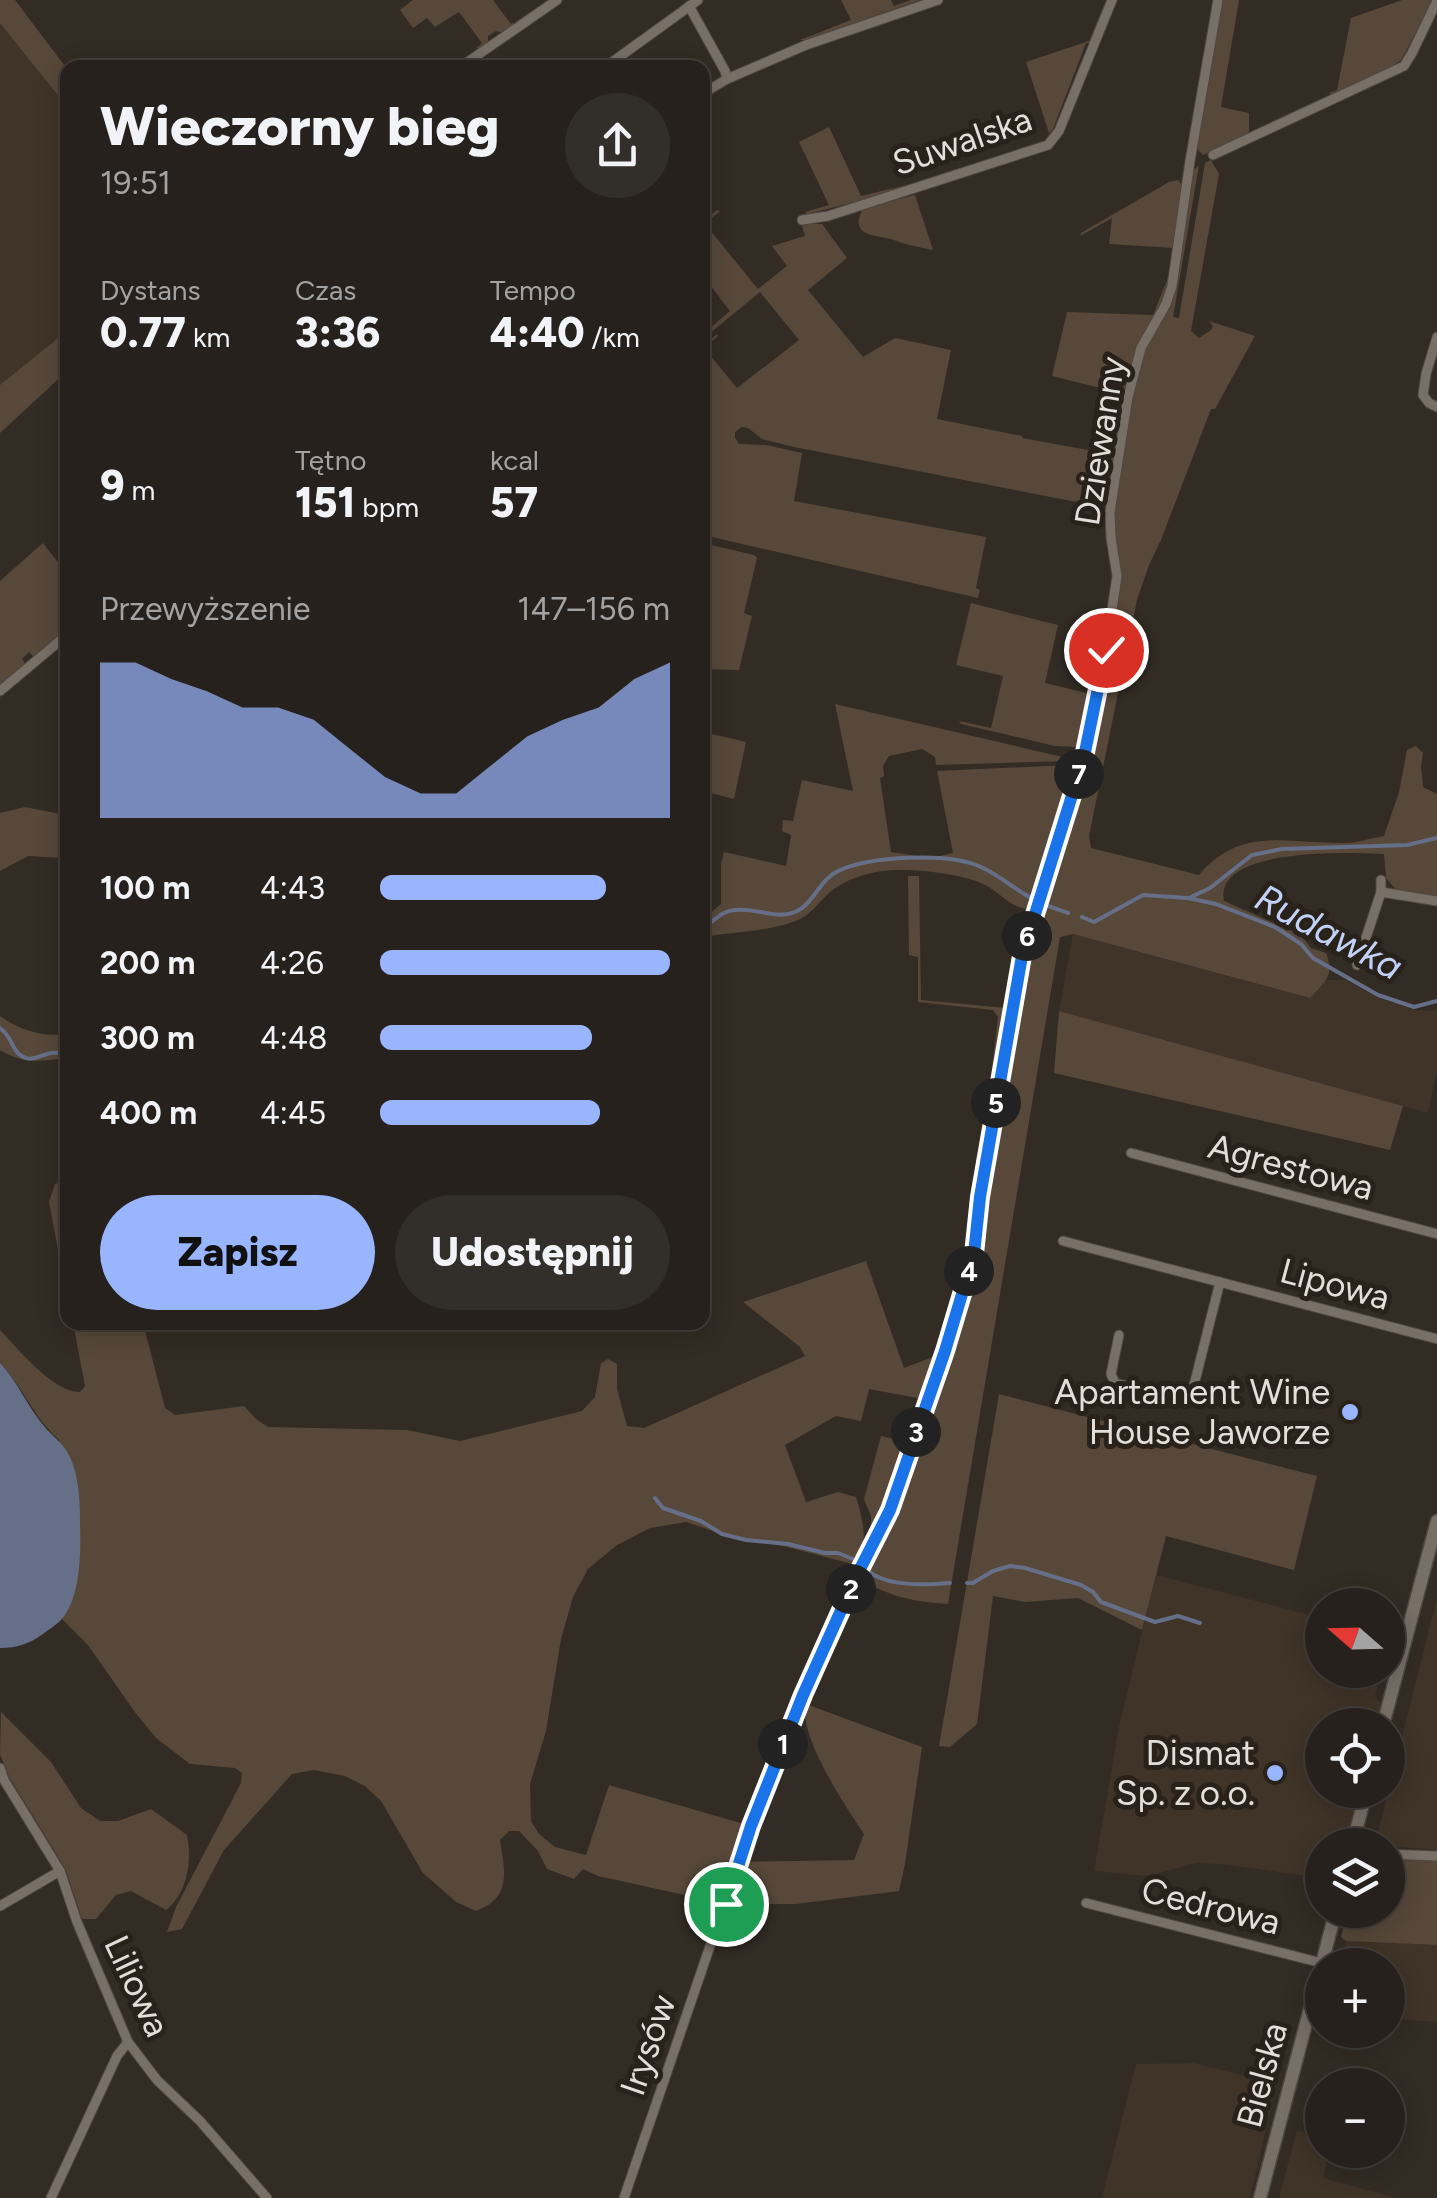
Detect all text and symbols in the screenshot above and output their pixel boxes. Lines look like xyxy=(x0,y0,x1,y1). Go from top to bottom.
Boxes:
text: Wieczorny bieg xyxy=(100,93,499,159)
button: share xyxy=(565,93,670,198)
street label: Suwalska xyxy=(887,98,1037,184)
text: 19:51 xyxy=(100,164,171,202)
text: Dystans xyxy=(100,273,201,307)
text: Czas xyxy=(295,273,356,307)
text: Tempo xyxy=(490,273,576,307)
text: 0.77 xyxy=(100,307,186,358)
text: 3:36 xyxy=(295,307,380,358)
text: 4:40 xyxy=(490,307,585,358)
text: km xyxy=(186,320,230,354)
text: /km xyxy=(585,320,640,354)
street label: Dziewanny xyxy=(1066,353,1134,528)
text: Tętno xyxy=(295,443,367,477)
text: kcal xyxy=(490,443,539,477)
text: 9 xyxy=(100,460,125,511)
text: m xyxy=(125,473,155,507)
text: 151 xyxy=(295,477,355,528)
text: 57 xyxy=(490,477,538,528)
text: bpm xyxy=(355,490,419,524)
text: Przewyższenie xyxy=(100,590,310,628)
text: 147–156 m xyxy=(517,590,670,628)
pin xyxy=(1064,608,1149,693)
icon: check xyxy=(1079,623,1134,678)
pin: 7 xyxy=(1054,749,1104,799)
text: 7 xyxy=(1071,757,1087,791)
text: 100 m xyxy=(100,869,191,907)
text: 4:43 xyxy=(260,869,325,907)
water label: Rudawka xyxy=(1248,874,1410,990)
pin: 6 xyxy=(1002,911,1052,961)
text: 6 xyxy=(1019,919,1035,953)
text: 200 m xyxy=(100,944,196,982)
text: 4:26 xyxy=(260,944,324,982)
text: 300 m xyxy=(100,1019,195,1057)
text: 4:48 xyxy=(260,1019,328,1057)
pin: 5 xyxy=(971,1078,1021,1128)
text: 5 xyxy=(988,1086,1004,1120)
text: 400 m xyxy=(100,1094,197,1132)
text: 4:45 xyxy=(260,1094,326,1132)
street label: Agrestowa xyxy=(1204,1125,1378,1209)
button: Zapisz xyxy=(100,1195,375,1310)
button: Udostępnij xyxy=(395,1195,670,1310)
pin: 4 xyxy=(944,1246,994,1296)
street label: Lipowa xyxy=(1276,1249,1394,1319)
text: 4 xyxy=(960,1254,978,1288)
place label: Apartament Wine House Jaworze xyxy=(1054,1371,1330,1453)
marker: Apartament Wine House Jaworze xyxy=(1339,1401,1361,1423)
pin: 3 xyxy=(891,1407,941,1457)
text: 3 xyxy=(908,1415,924,1449)
pin: 2 xyxy=(826,1564,876,1614)
text: 2 xyxy=(843,1572,859,1606)
north arrow xyxy=(1305,1588,1405,1688)
map controls xyxy=(1305,1588,1405,2168)
button: locate xyxy=(1305,1708,1405,1808)
pin: 1 xyxy=(758,1719,808,1769)
text: 1 xyxy=(777,1727,789,1761)
place label: Dismat Sp. z o.o. xyxy=(1116,1732,1255,1814)
marker: Dismat Sp. z o.o. xyxy=(1264,1762,1286,1784)
button: layers xyxy=(1305,1828,1405,1928)
pin xyxy=(684,1862,769,1947)
street label: Cedrowa xyxy=(1137,1869,1285,1943)
icon: arrive xyxy=(699,1877,754,1932)
street label: Liliowa xyxy=(95,1929,179,2043)
button: + xyxy=(1305,1948,1405,2048)
street label: Irysów xyxy=(611,1989,685,2101)
street label: Bielska xyxy=(1228,2018,1296,2132)
button: − xyxy=(1305,2068,1405,2168)

